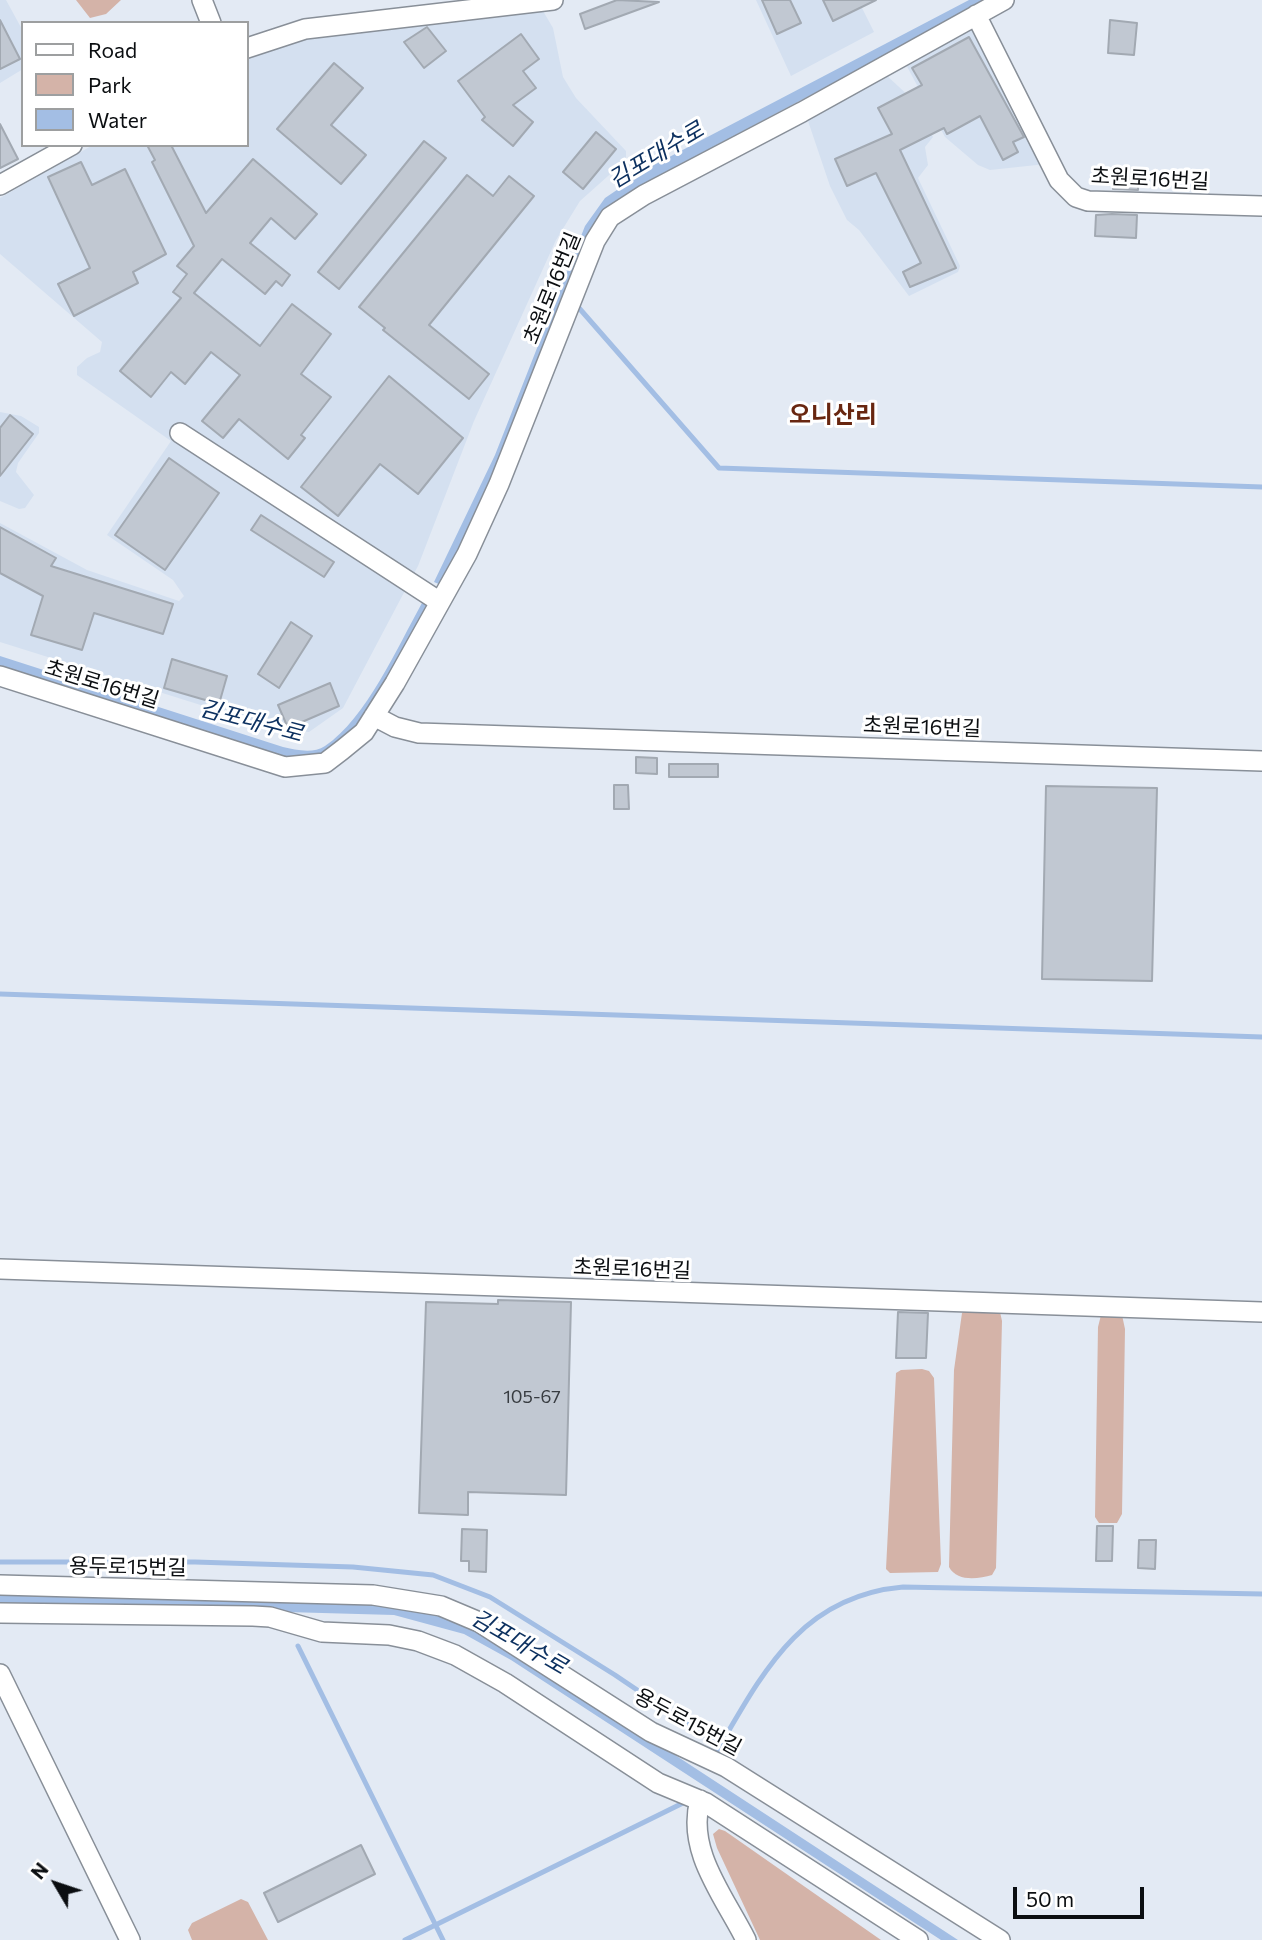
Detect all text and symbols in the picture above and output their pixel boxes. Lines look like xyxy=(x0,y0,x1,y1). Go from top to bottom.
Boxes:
legend xyxy=(21,21,248,147)
text: Road xyxy=(88,37,137,62)
text: Park xyxy=(88,72,132,97)
text: Water xyxy=(88,107,147,132)
water label: 김포대수로 xyxy=(604,116,708,194)
street label: 초원로16번길 xyxy=(1090,163,1210,195)
street label: 초원로16번길 xyxy=(518,228,586,348)
district label: 오니산리 xyxy=(789,401,877,429)
street label: 초원로16번길 xyxy=(42,655,162,713)
water label: 김포대수로 xyxy=(196,694,306,748)
street label: 초원로16번길 xyxy=(862,712,982,742)
street label: 초원로16번길 xyxy=(572,1254,692,1284)
house number: 105-67 xyxy=(503,1386,561,1408)
street label: 용두로15번길 xyxy=(69,1553,187,1581)
water label: 김포대수로 xyxy=(466,1604,572,1680)
street label: 용두로15번길 xyxy=(630,1683,746,1761)
north arrow xyxy=(21,1849,91,1919)
text: N xyxy=(26,1858,53,1883)
scale bar xyxy=(1017,1874,1148,1918)
text: 50 m xyxy=(1026,1886,1074,1911)

